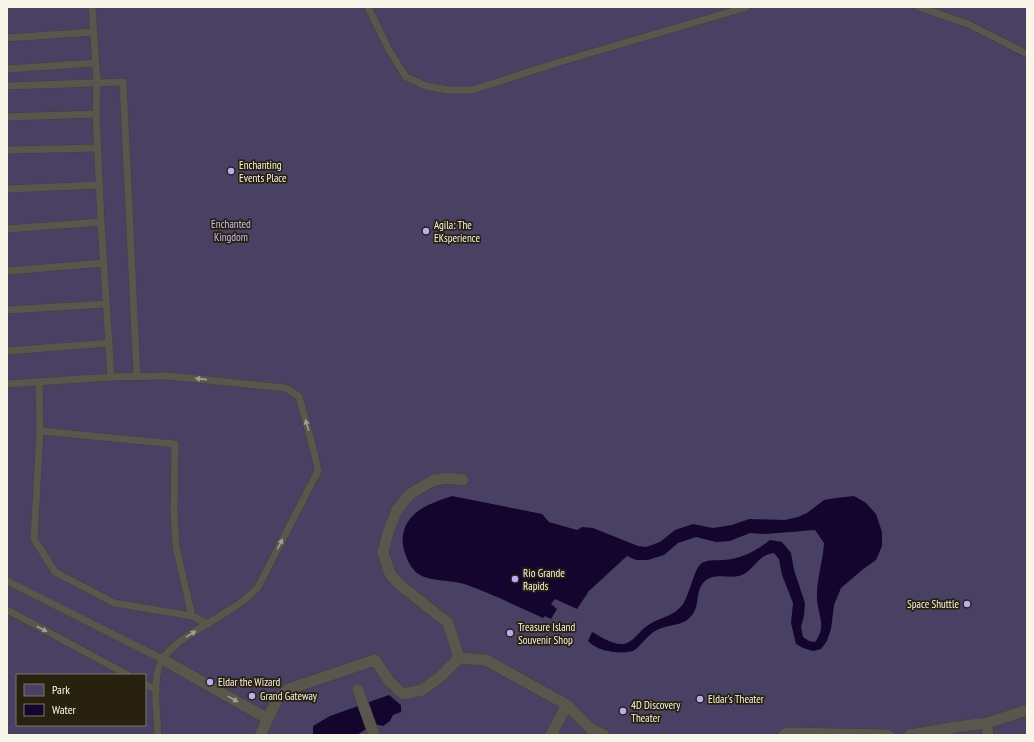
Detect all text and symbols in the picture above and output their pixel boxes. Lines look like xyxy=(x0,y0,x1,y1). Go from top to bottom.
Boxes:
place label: Enchanting Events Place xyxy=(239,158,287,185)
marker: Enchanting Events Place xyxy=(226,166,236,176)
park label: Enchanted Kingdom xyxy=(211,217,251,244)
place label: Agila: The EKsperience xyxy=(434,218,480,245)
marker: Agila: The EKsperience xyxy=(421,226,431,236)
one-way arrow xyxy=(195,376,207,382)
one-way arrow xyxy=(303,418,309,431)
one-way arrow xyxy=(276,538,283,550)
place label: Rio Grande Rapids xyxy=(523,566,565,593)
marker: Rio Grande Rapids xyxy=(510,574,520,584)
place label: Space Shuttle xyxy=(907,597,959,611)
marker: Space Shuttle xyxy=(962,599,972,609)
place label: Treasure Island Souvenir Shop xyxy=(518,620,575,647)
one-way arrow xyxy=(36,625,48,632)
marker: Treasure Island Souvenir Shop xyxy=(505,628,515,638)
one-way arrow xyxy=(186,630,196,638)
legend xyxy=(16,674,146,726)
place label: Eldar the Wizard xyxy=(218,675,281,689)
marker: Eldar the Wizard xyxy=(205,677,215,687)
text: Park xyxy=(52,682,70,697)
place label: Grand Gateway xyxy=(260,689,318,703)
marker: Grand Gateway xyxy=(247,691,257,701)
place label: Eldar's Theater xyxy=(708,692,764,706)
marker: Eldar's Theater xyxy=(695,694,705,704)
one-way arrow xyxy=(227,695,239,702)
place label: 4D Discovery Theater xyxy=(631,698,681,725)
text: Water xyxy=(52,702,77,717)
marker: 4D Discovery Theater xyxy=(618,706,628,716)

